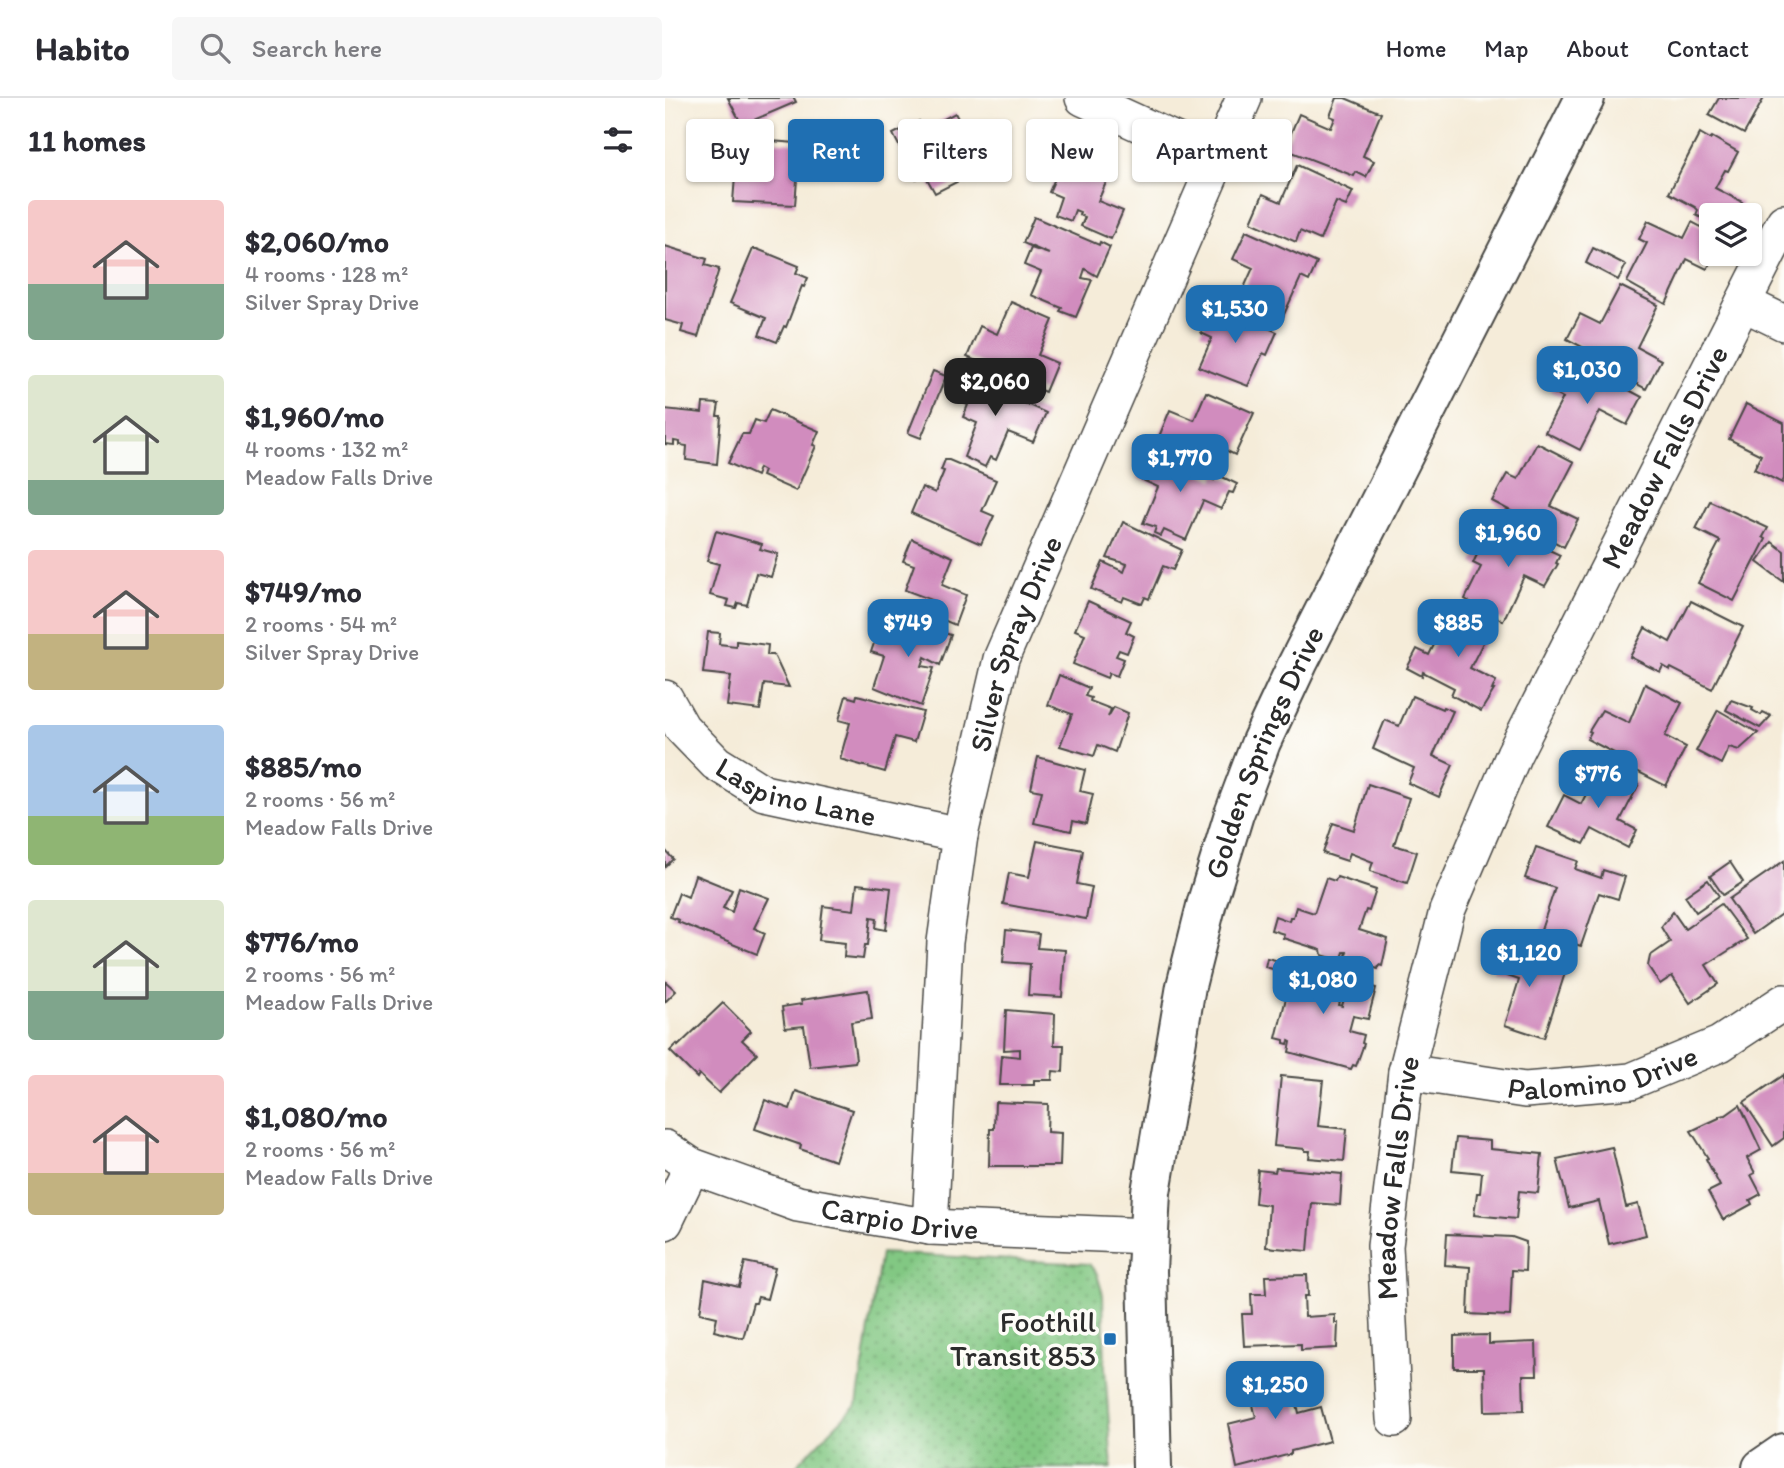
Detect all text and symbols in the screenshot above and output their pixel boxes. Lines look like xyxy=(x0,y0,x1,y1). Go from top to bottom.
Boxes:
search box xyxy=(172,17,662,80)
text: Habito xyxy=(35,29,130,68)
icon: search xyxy=(196,29,234,67)
text: Search here xyxy=(252,32,382,64)
text: Home xyxy=(1386,34,1446,63)
text: Map xyxy=(1484,34,1528,63)
text: About xyxy=(1566,34,1629,63)
text: Contact xyxy=(1667,34,1749,63)
chip: Buy xyxy=(686,119,774,182)
chip: Rent xyxy=(788,119,884,182)
chip: Filters xyxy=(898,119,1012,182)
chip: New xyxy=(1026,119,1118,182)
chip: Apartment xyxy=(1132,119,1292,182)
icon: filters xyxy=(599,121,637,159)
text: 11 homes xyxy=(28,122,146,159)
map controls xyxy=(1699,203,1762,266)
button: layers xyxy=(1699,203,1762,266)
text: $2,060/mo xyxy=(245,223,389,260)
icon: home xyxy=(84,228,168,312)
text: 4 rooms · 128 m² xyxy=(245,260,408,288)
pin: $1,530 xyxy=(1178,286,1292,345)
text: Silver Spray Drive xyxy=(245,288,419,316)
text: $1,530 xyxy=(1202,294,1268,322)
street label: Meadow Falls Drive xyxy=(1592,339,1736,575)
pin: $1,030 xyxy=(1530,346,1644,406)
text: $1,030 xyxy=(1553,355,1621,383)
pin: $2,060 xyxy=(938,358,1052,418)
text: $2,060 xyxy=(960,367,1030,395)
text: $1,960/mo xyxy=(245,398,384,435)
icon: home xyxy=(84,403,168,487)
pin: $1,770 xyxy=(1123,434,1237,494)
text: 4 rooms · 132 m² xyxy=(245,435,408,463)
text: $1,770 xyxy=(1148,443,1212,471)
text: Meadow Falls Drive xyxy=(245,463,433,491)
pin: $1,960 xyxy=(1451,510,1565,569)
text: $1,960 xyxy=(1475,518,1541,546)
street label: Silver Spray Drive xyxy=(961,530,1070,755)
text: $749/mo xyxy=(245,573,362,610)
icon: home xyxy=(84,578,168,662)
pin: $749 xyxy=(867,600,949,659)
pin: $885 xyxy=(1417,600,1499,659)
text: $749 xyxy=(884,608,932,636)
text: $885 xyxy=(1434,608,1482,636)
text: 2 rooms · 54 m² xyxy=(245,610,397,638)
street label: Golden Springs Drive xyxy=(1196,619,1332,883)
text: Silver Spray Drive xyxy=(245,638,419,666)
text: $885/mo xyxy=(245,748,362,785)
street label: Laspino Lane xyxy=(709,748,879,834)
pin: $776 xyxy=(1557,750,1639,810)
icon: home xyxy=(84,753,168,837)
text: $776 xyxy=(1575,759,1621,787)
text: 2 rooms · 56 m² xyxy=(245,785,396,813)
text: Meadow Falls Drive xyxy=(245,813,433,841)
text: $776/mo xyxy=(245,923,359,960)
icon: home xyxy=(84,928,168,1012)
pin: $1,120 xyxy=(1472,930,1586,989)
text: $1,120 xyxy=(1497,938,1561,966)
pin: $1,080 xyxy=(1266,956,1380,1016)
text: 2 rooms · 56 m² xyxy=(245,960,396,988)
text: $1,080 xyxy=(1289,965,1357,993)
text: Meadow Falls Drive xyxy=(245,988,433,1016)
street label: Palomino Drive xyxy=(1505,1036,1703,1108)
street label: Meadow Falls Drive xyxy=(1366,1052,1427,1301)
text: $1,080/mo xyxy=(245,1098,388,1135)
icon: home xyxy=(84,1103,168,1187)
text: 2 rooms · 56 m² xyxy=(245,1135,396,1163)
text: Meadow Falls Drive xyxy=(245,1163,433,1191)
street label: Carpio Drive xyxy=(818,1189,979,1247)
place label: Foothill Transit 853 xyxy=(950,1303,1096,1374)
marker: Foothill Transit 853 xyxy=(1102,1331,1118,1347)
pin: $1,250 xyxy=(1218,1362,1332,1421)
text: $1,250 xyxy=(1242,1370,1308,1398)

